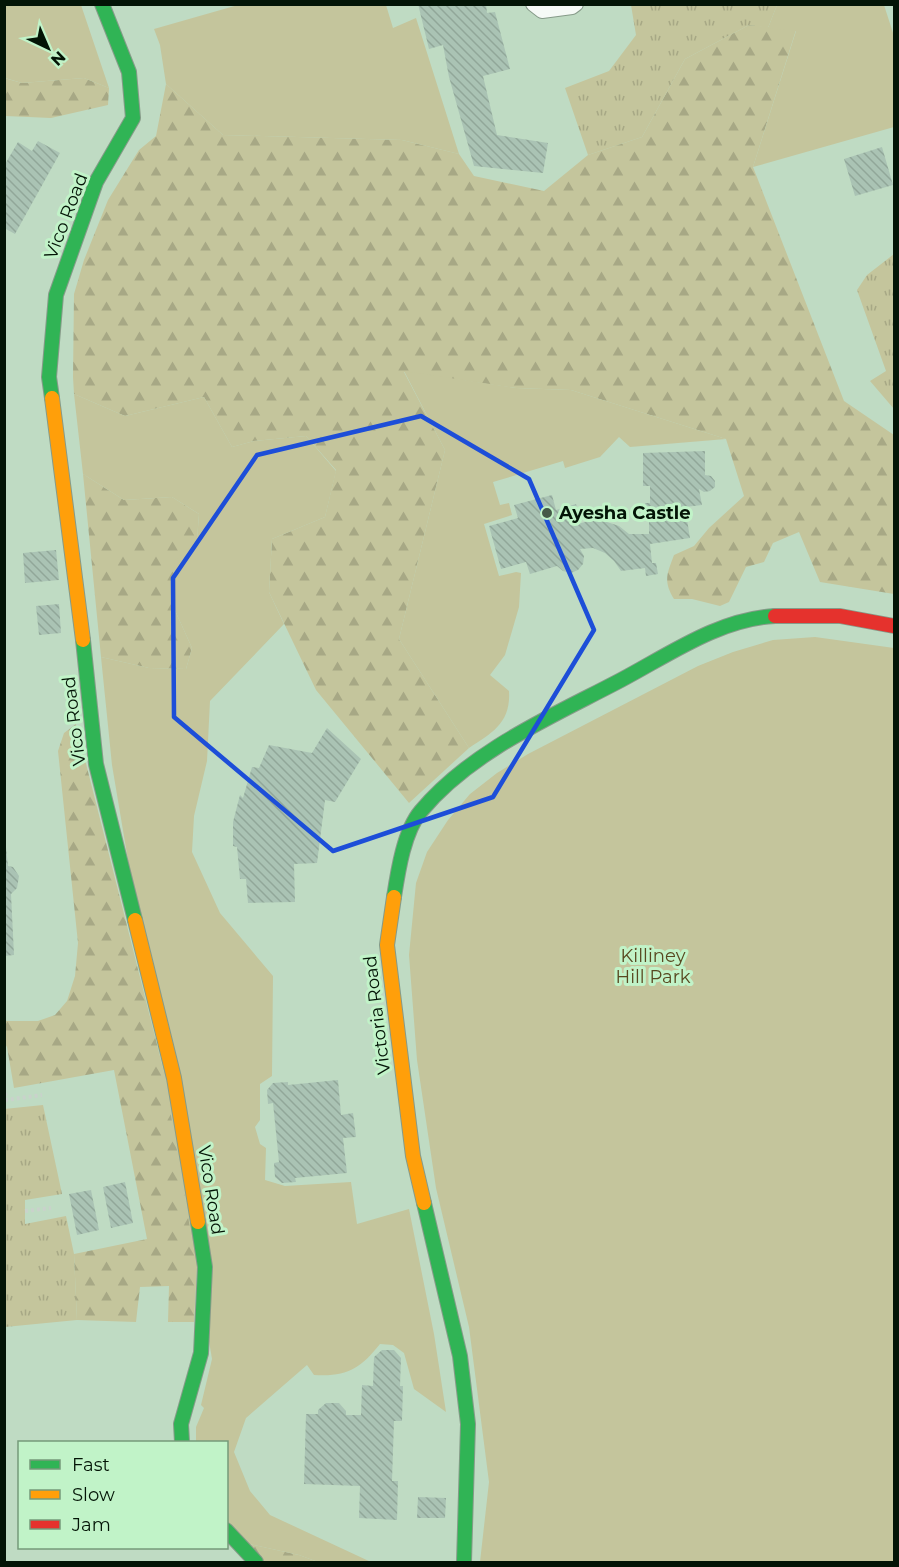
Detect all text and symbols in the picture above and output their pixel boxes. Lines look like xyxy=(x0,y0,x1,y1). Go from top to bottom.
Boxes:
north arrow xyxy=(18,18,78,78)
text: N xyxy=(47,47,69,70)
street label: Vico Road xyxy=(40,170,92,262)
place label: Ayesha Castle xyxy=(558,502,691,524)
marker: Ayesha Castle xyxy=(540,506,554,520)
street label: Vico Road xyxy=(58,675,90,767)
park label: Killiney Hill Park xyxy=(616,945,691,988)
street label: Victoria Road xyxy=(359,954,395,1076)
street label: Vico Road xyxy=(193,1144,229,1236)
legend xyxy=(18,1441,228,1549)
text: Fast xyxy=(72,1454,110,1476)
text: Slow xyxy=(72,1484,115,1506)
text: Jam xyxy=(71,1514,111,1536)

